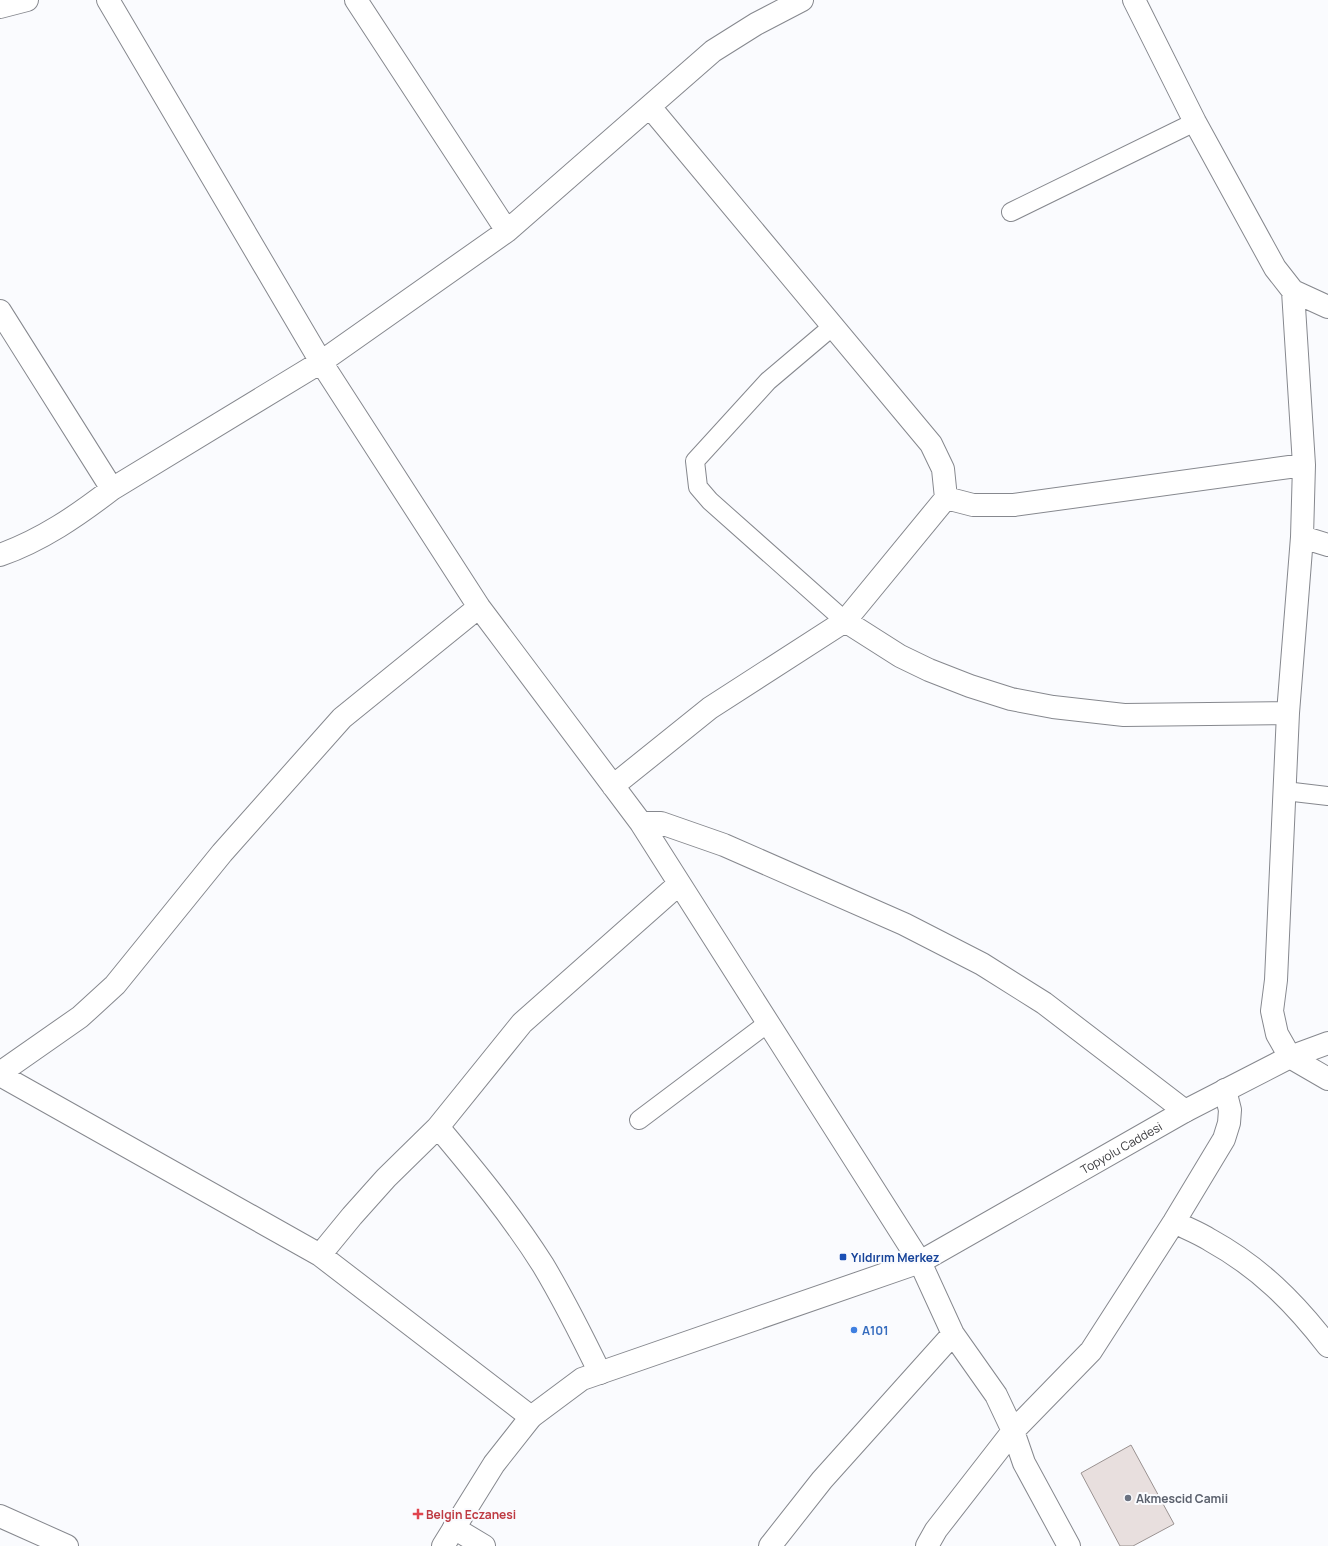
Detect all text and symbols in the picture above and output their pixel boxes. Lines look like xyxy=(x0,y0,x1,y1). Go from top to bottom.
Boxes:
street label: Topyolu Caddesi xyxy=(1077,1117,1165,1177)
place label: Yıldırım Merkez xyxy=(851,1249,939,1266)
marker: Yıldırım Merkez xyxy=(838,1252,848,1262)
place label: A101 xyxy=(862,1322,888,1339)
marker: A101 xyxy=(849,1325,859,1335)
place label: Akmescid Camii xyxy=(1136,1490,1228,1507)
marker: Akmescid Camii xyxy=(1123,1493,1133,1503)
place label: Belgin Eczanesi xyxy=(426,1506,516,1523)
marker: Belgin Eczanesi xyxy=(413,1509,423,1519)

